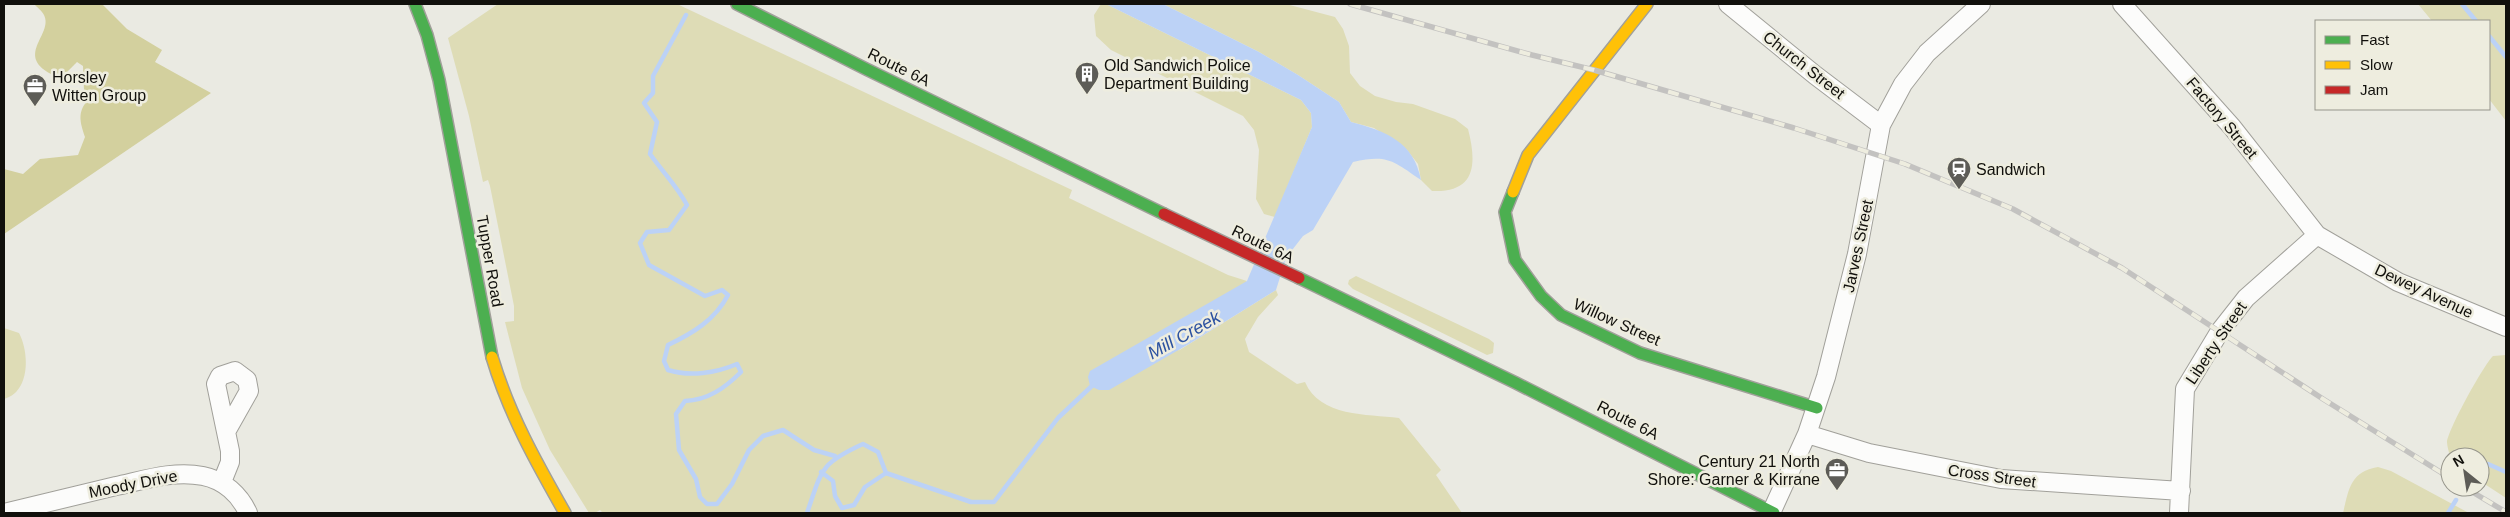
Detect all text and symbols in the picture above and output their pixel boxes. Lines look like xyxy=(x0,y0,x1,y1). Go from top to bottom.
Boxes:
legend xyxy=(2315,20,2490,110)
street label: Church Street xyxy=(1760,28,1849,102)
text: Fast xyxy=(2360,31,2390,48)
street label: Route 6A xyxy=(865,45,933,89)
text: Slow xyxy=(2360,56,2393,73)
place label: Old Sandwich Police Department Building xyxy=(1104,57,1251,92)
building icon: Old Sandwich Police Department Building xyxy=(1074,61,1100,95)
place label: Horsley Witten Group xyxy=(52,69,146,104)
office icon: Horsley Witten Group xyxy=(22,73,48,107)
street label: Factory Street xyxy=(2183,74,2261,162)
text: Jam xyxy=(2360,81,2388,98)
station icon: Sandwich xyxy=(1946,156,1972,190)
place label: Sandwich xyxy=(1976,161,2045,178)
street label: Jarves Street xyxy=(1840,198,1876,294)
street label: Tupper Road xyxy=(474,214,506,308)
street label: Route 6A xyxy=(1229,222,1297,266)
street label: Dewey Avenue xyxy=(2372,261,2476,321)
street label: Willow Street xyxy=(1571,295,1664,349)
street label: Liberty Street xyxy=(2182,298,2250,387)
water label: Mill Creek xyxy=(1144,306,1225,363)
street label: Route 6A xyxy=(1594,397,1662,443)
north arrow xyxy=(2440,447,2490,497)
text: N xyxy=(2450,451,2467,470)
place label: Century 21 North Shore: Garner & Kirrane xyxy=(1647,453,1820,488)
office icon: Century 21 North Shore: Garner & Kirrane xyxy=(1824,457,1850,491)
street label: Cross Street xyxy=(1947,461,2038,491)
street label: Moody Drive xyxy=(87,467,179,501)

